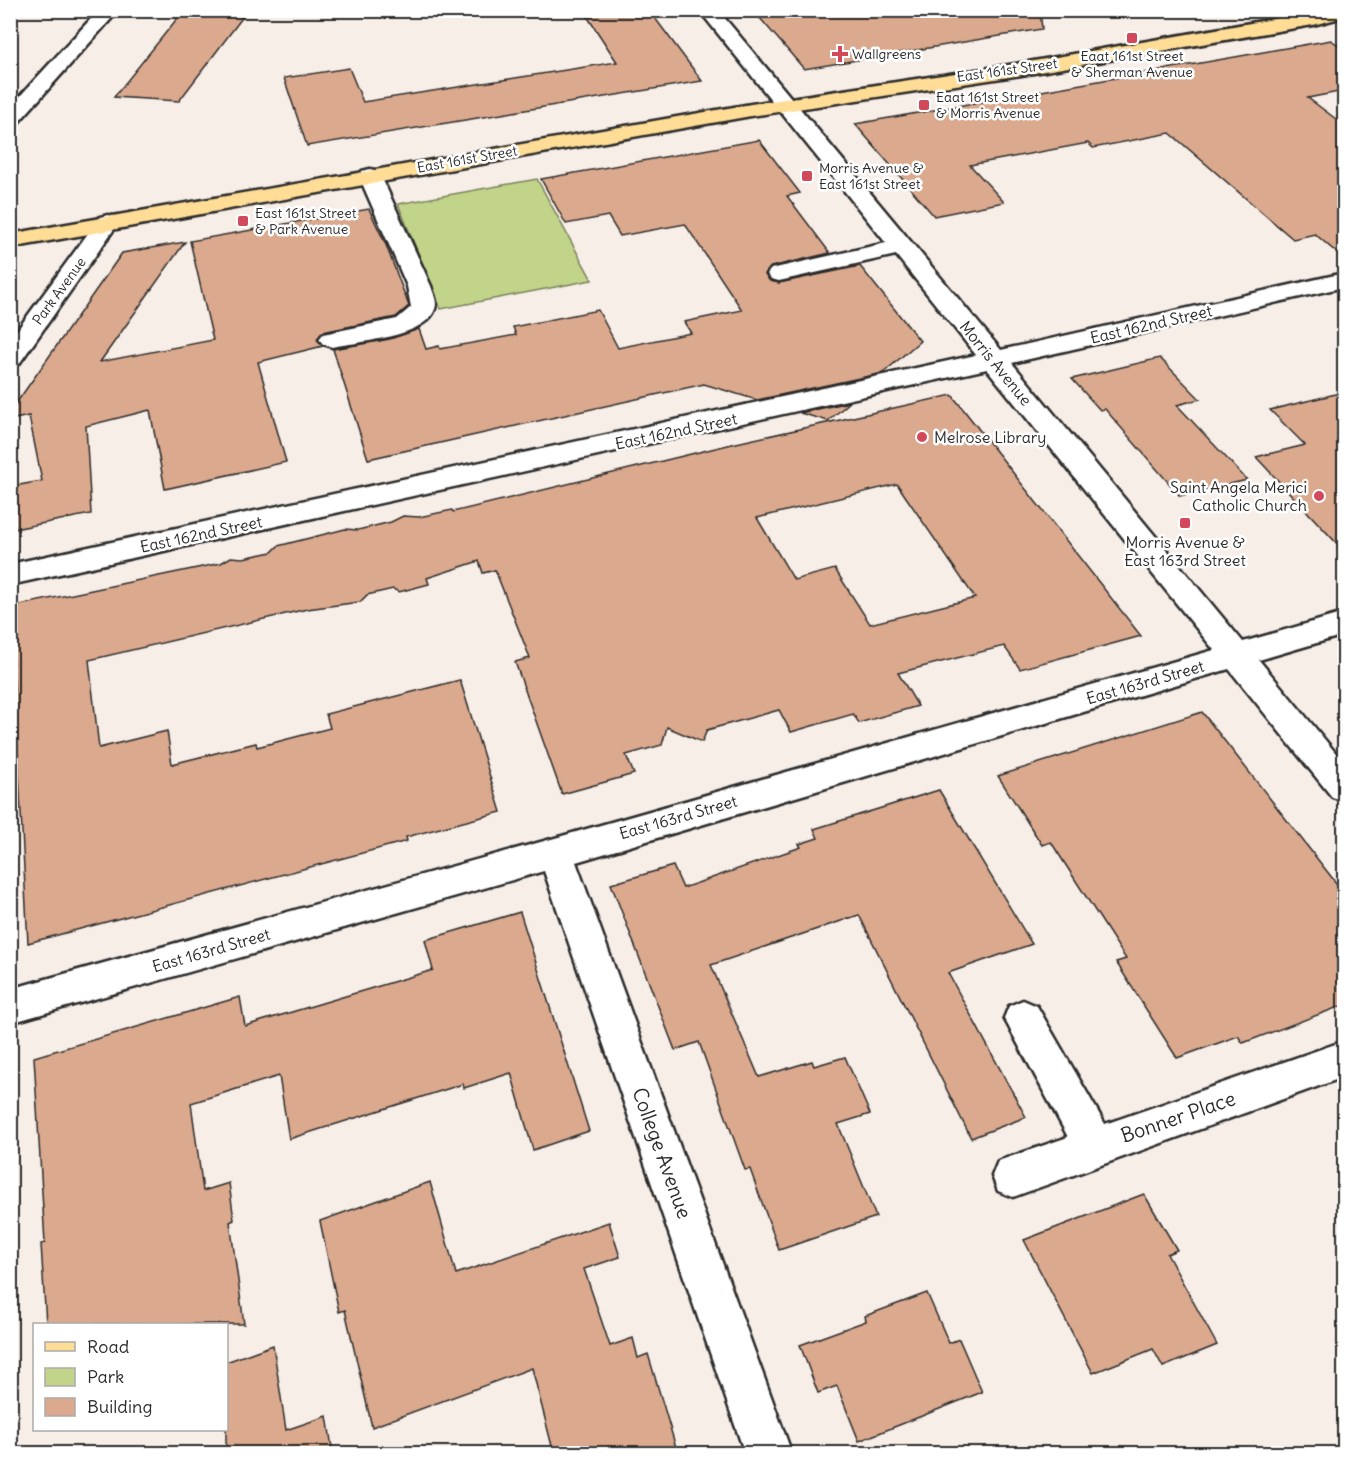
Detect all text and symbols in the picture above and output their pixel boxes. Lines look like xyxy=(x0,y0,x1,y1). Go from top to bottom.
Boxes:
marker: Eaat 161st Street & Sherman Avenue xyxy=(1125,31,1139,45)
place label: Wallgreens xyxy=(852,45,921,63)
marker: Wallgreens xyxy=(833,47,847,61)
place label: Eaat 161st Street & Sherman Avenue xyxy=(1071,47,1193,81)
street label: East 161st Street xyxy=(956,54,1059,86)
place label: Eaat 161st Street & Morris Avenue xyxy=(936,88,1040,122)
marker: Eaat 161st Street & Morris Avenue xyxy=(917,98,931,112)
street label: East 161st Street xyxy=(415,141,519,177)
place label: Morris Avenue & East 161st Street xyxy=(819,159,924,193)
marker: Morris Avenue & East 161st Street xyxy=(800,169,814,183)
place label: East 161st Street & Park Avenue xyxy=(255,204,357,238)
marker: East 161st Street & Park Avenue xyxy=(236,214,250,228)
street label: Park Avenue xyxy=(28,254,90,328)
street label: East 162nd Street xyxy=(1088,300,1214,348)
street label: Morris Avenue xyxy=(956,317,1036,409)
street label: East 162nd Street xyxy=(613,408,739,454)
place label: Melrose Library xyxy=(934,427,1046,447)
marker: Melrose Library xyxy=(915,430,929,444)
place label: Saint Angela Merici Catholic Church xyxy=(1170,477,1307,515)
marker: Saint Angela Merici Catholic Church xyxy=(1312,489,1326,503)
street label: East 162nd Street xyxy=(138,511,264,557)
marker: Morris Avenue & East 163rd Street xyxy=(1178,516,1192,530)
place label: Morris Avenue & East 163rd Street xyxy=(1124,532,1246,570)
street label: East 163rd Street xyxy=(1084,655,1207,708)
street label: East 163rd Street xyxy=(617,790,740,843)
street label: East 163rd Street xyxy=(150,923,273,976)
street label: College Avenue xyxy=(627,1084,698,1222)
street label: Bonner Place xyxy=(1117,1085,1238,1148)
legend xyxy=(33,1323,228,1431)
text: Road xyxy=(87,1335,130,1358)
text: Park xyxy=(87,1365,124,1388)
text: Building xyxy=(87,1395,152,1418)

